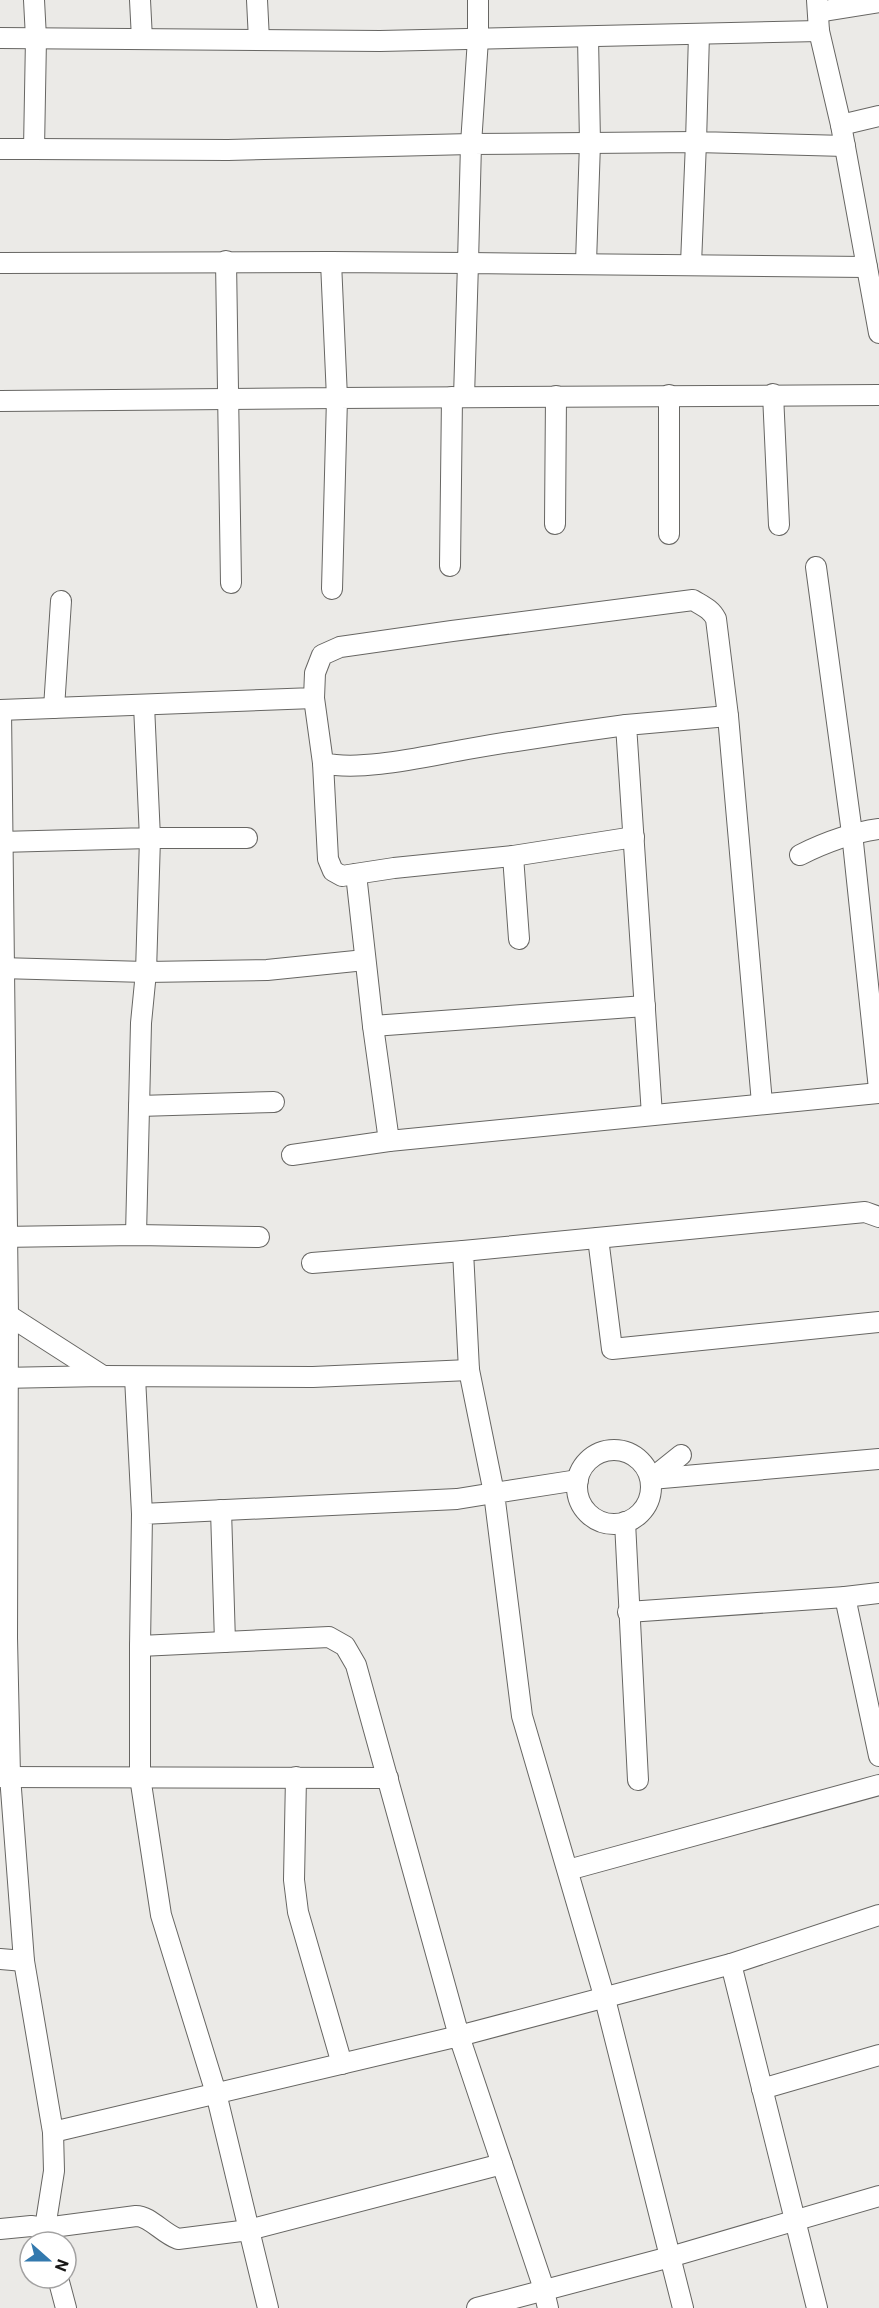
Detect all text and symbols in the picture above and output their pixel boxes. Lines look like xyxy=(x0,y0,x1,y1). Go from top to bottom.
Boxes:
north arrow xyxy=(18,2230,78,2290)
text: N xyxy=(51,2257,72,2274)

